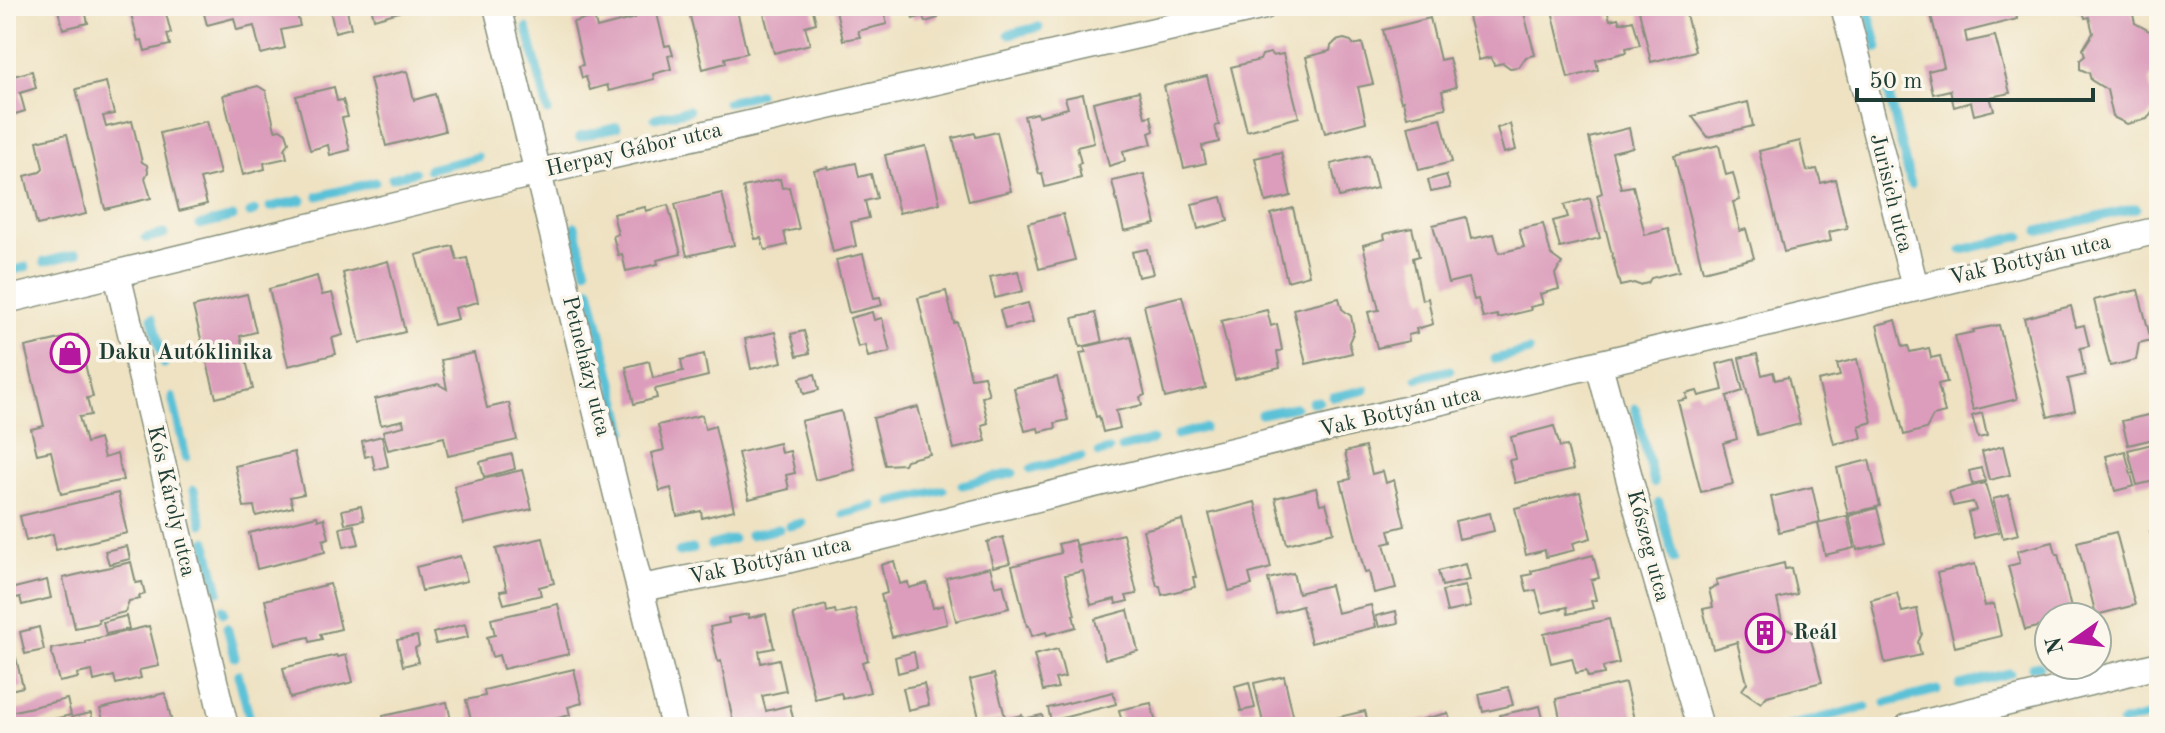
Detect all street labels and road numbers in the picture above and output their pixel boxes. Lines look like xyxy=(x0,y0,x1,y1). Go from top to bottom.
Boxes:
street label: Herpay Gábor utca xyxy=(544,119,724,181)
street label: Jurisich utca xyxy=(1866,131,1916,255)
street label: Vak Bottyán utca xyxy=(1947,231,2113,289)
street label: Petneházy utca xyxy=(558,294,614,439)
street label: Vak Bottyán utca xyxy=(1317,383,1483,441)
street label: Kós Károly utca xyxy=(143,423,199,579)
street label: Kőszeg utca xyxy=(1623,488,1674,604)
street label: Vak Bottyán utca xyxy=(687,533,853,589)

